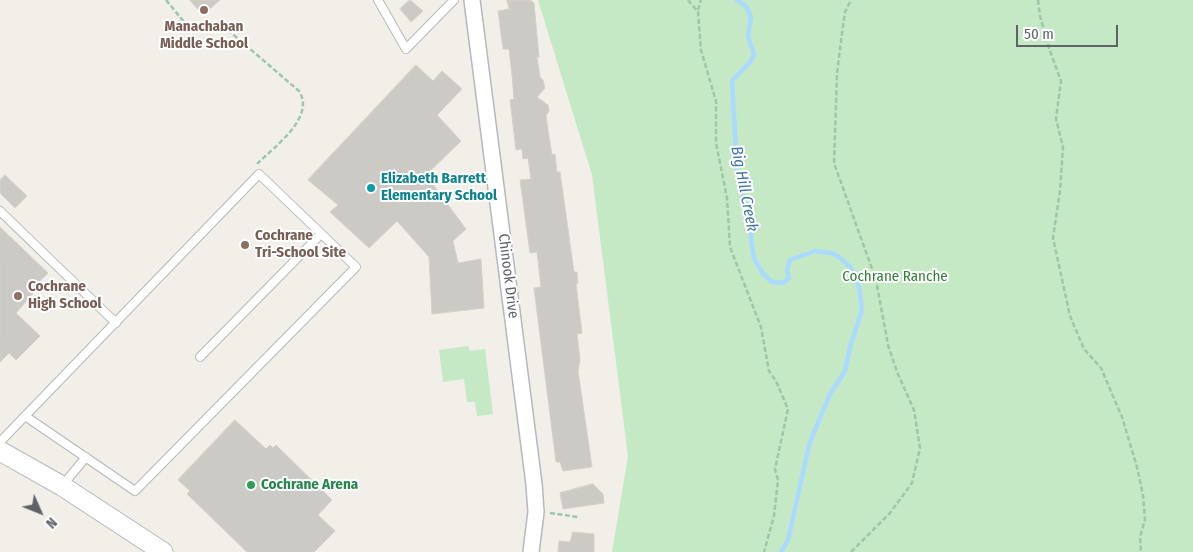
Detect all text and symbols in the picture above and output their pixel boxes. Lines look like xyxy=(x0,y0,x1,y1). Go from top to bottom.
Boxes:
marker: Manachaban Middle School xyxy=(198,4,210,16)
scale bar xyxy=(1018,15,1120,47)
place label: Manachaban Middle School xyxy=(160,18,248,53)
text: 50 m xyxy=(1024,25,1054,43)
water label: Big Hill Creek xyxy=(726,145,762,233)
place label: Elizabeth Barrett Elementary School xyxy=(381,170,497,205)
marker: Elizabeth Barrett Elementary School xyxy=(365,182,377,194)
place label: Cochrane Tri-School Site xyxy=(255,227,346,262)
street label: Chinook Drive xyxy=(494,233,522,319)
marker: Cochrane Tri-School Site xyxy=(239,239,251,251)
park label: Cochrane Ranche xyxy=(842,268,948,286)
place label: Cochrane High School xyxy=(28,278,102,313)
marker: Cochrane High School xyxy=(12,290,24,302)
place label: Cochrane Arena xyxy=(261,476,358,494)
marker: Cochrane Arena xyxy=(245,479,257,491)
north arrow xyxy=(15,487,65,537)
text: N xyxy=(42,514,60,532)

